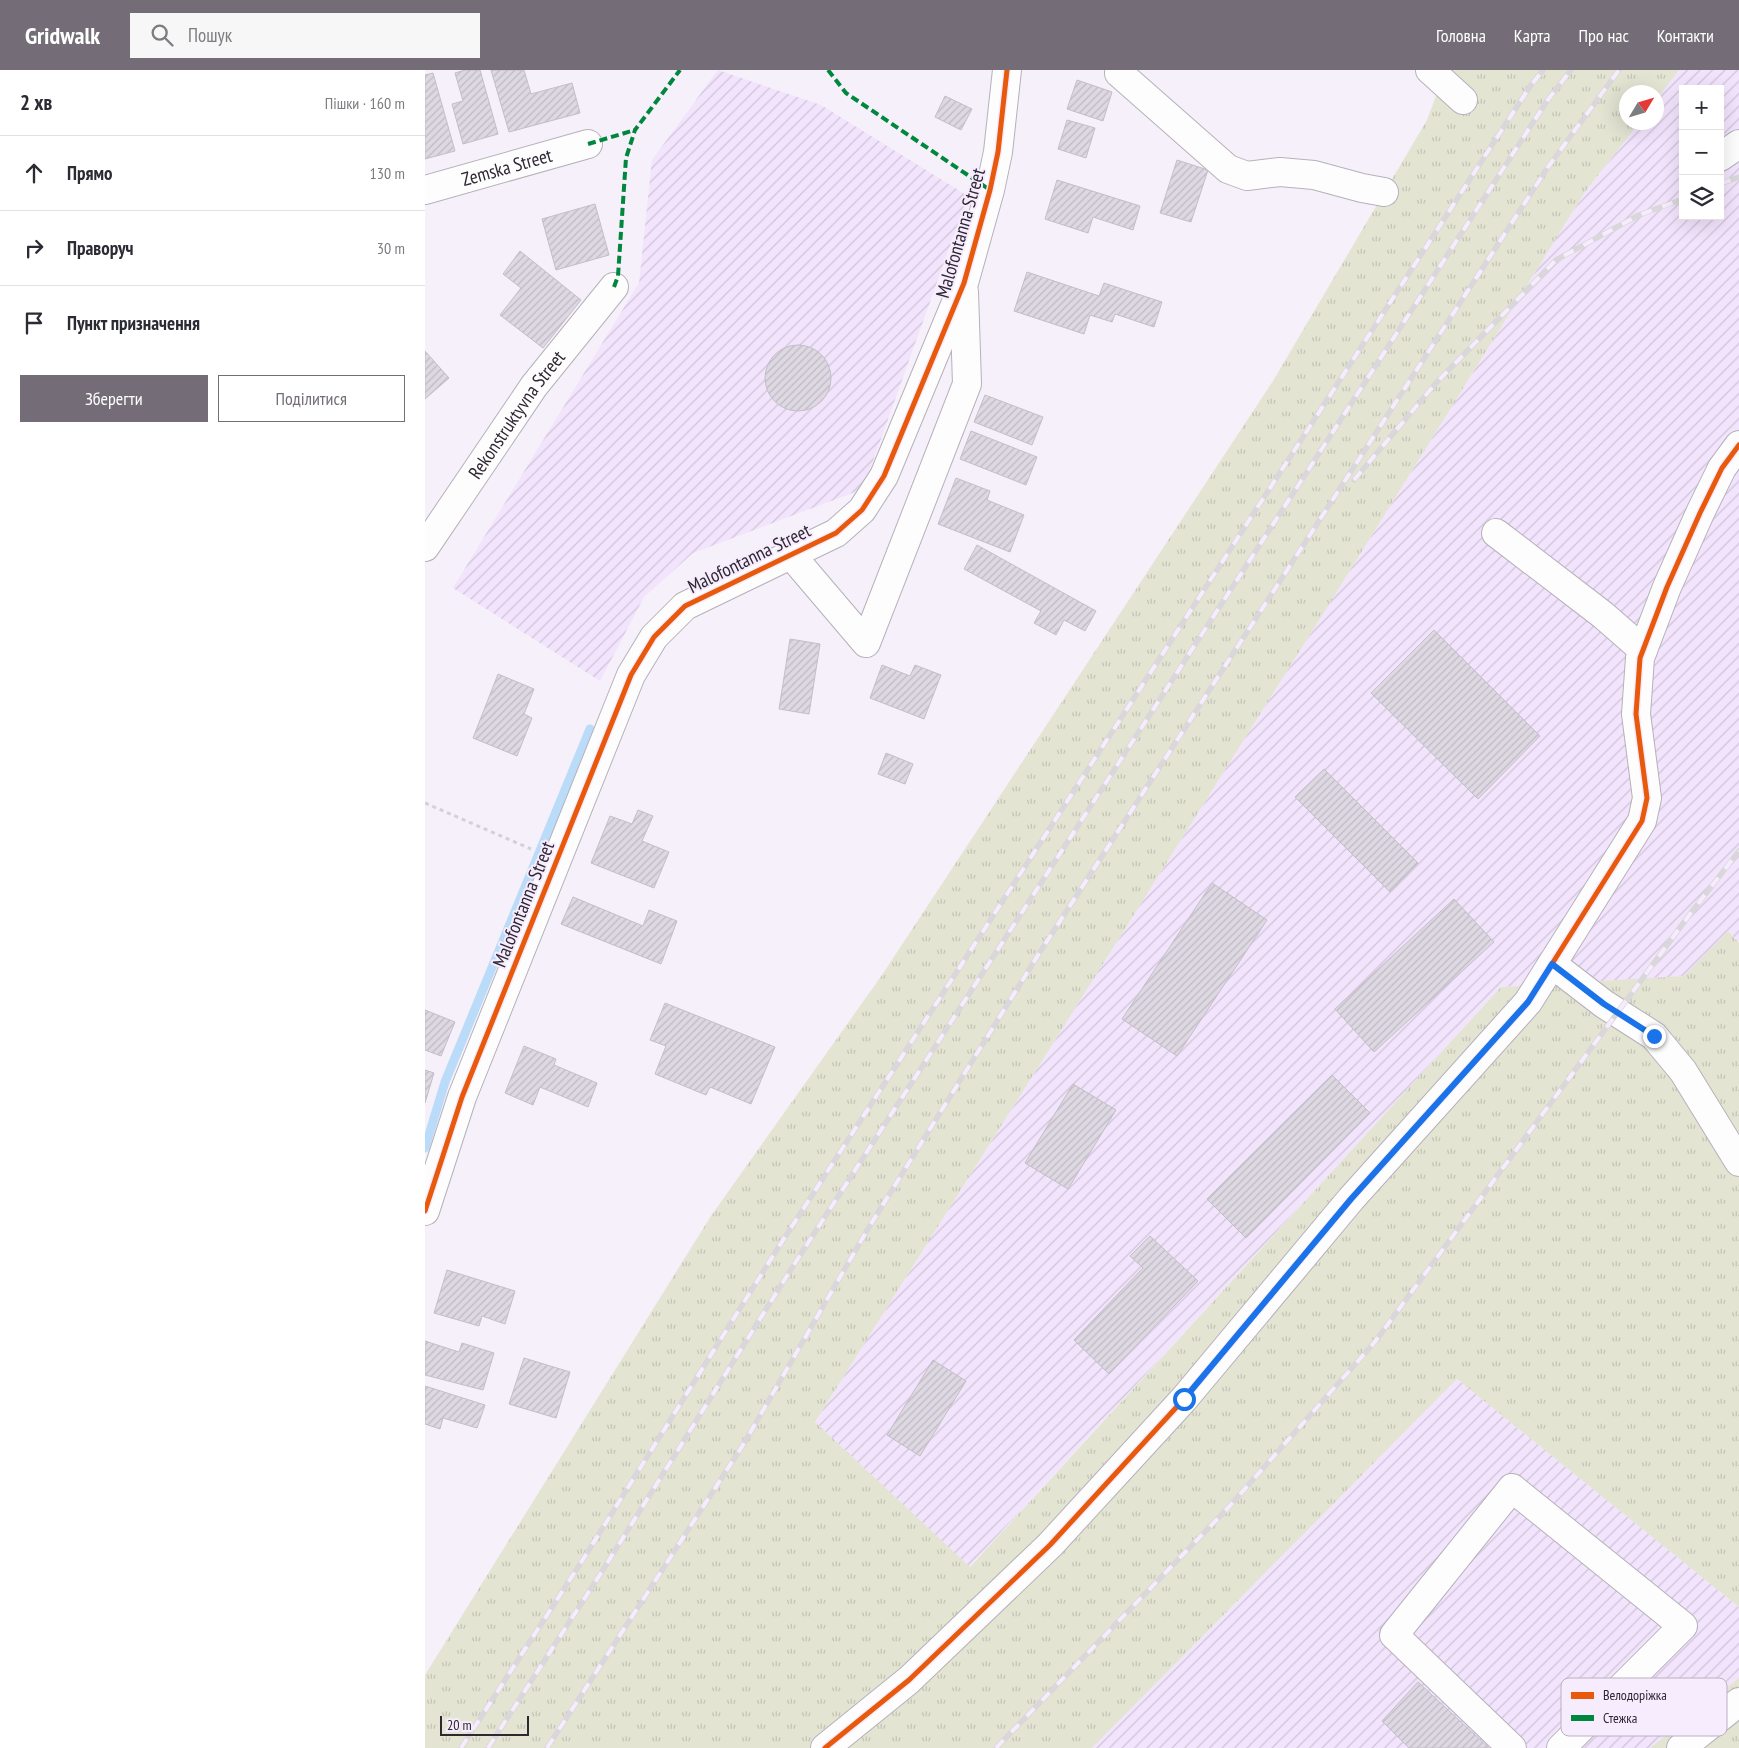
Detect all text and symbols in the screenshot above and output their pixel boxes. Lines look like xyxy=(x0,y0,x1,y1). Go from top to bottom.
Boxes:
search box xyxy=(130,13,480,58)
text: Gridwalk xyxy=(25,20,100,51)
icon: search xyxy=(148,21,176,49)
text: Пошук xyxy=(188,23,232,47)
text: Головна xyxy=(1436,24,1486,47)
text: Карта xyxy=(1514,24,1551,47)
text: Про нас xyxy=(1579,24,1629,47)
text: Контакти xyxy=(1657,24,1714,47)
north arrow xyxy=(1619,85,1664,130)
map controls xyxy=(1679,85,1724,220)
button: + xyxy=(1679,85,1724,130)
text: 2 хв xyxy=(20,89,52,116)
text: Пішки · 160 m xyxy=(325,93,405,113)
button: − xyxy=(1679,130,1724,175)
street label: Zemska Street xyxy=(459,143,555,191)
icon: ahead xyxy=(20,159,48,187)
text: Прямо xyxy=(67,161,112,185)
text: 130 m xyxy=(370,163,405,183)
street label: Malofontanna Street xyxy=(930,165,990,301)
button: layers xyxy=(1679,175,1724,220)
icon: right xyxy=(20,234,48,262)
text: Праворуч xyxy=(67,236,134,260)
text: 30 m xyxy=(377,238,405,258)
icon: arrive xyxy=(20,309,48,337)
text: Пункт призначення xyxy=(67,311,200,335)
street label: Rekonstruktyvna Street xyxy=(463,345,570,483)
button: Зберегти xyxy=(20,375,208,422)
button: Поділитися xyxy=(218,375,405,422)
street label: Malofontanna Street xyxy=(684,518,815,598)
street label: Malofontanna Street xyxy=(487,837,559,971)
route end xyxy=(1643,1025,1666,1048)
route start xyxy=(1173,1388,1196,1411)
legend xyxy=(1561,1678,1727,1736)
text: Велодоріжка xyxy=(1603,1686,1667,1704)
text: Стежка xyxy=(1603,1709,1637,1727)
scale bar xyxy=(440,1713,529,1736)
text: 20 m xyxy=(447,1716,472,1734)

